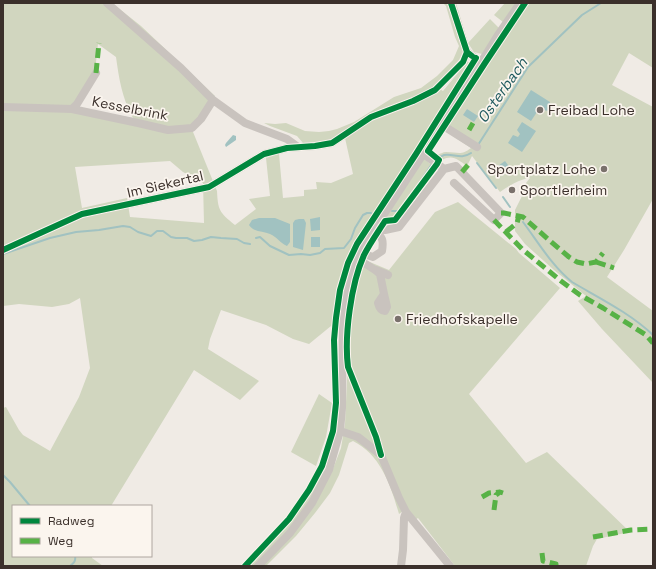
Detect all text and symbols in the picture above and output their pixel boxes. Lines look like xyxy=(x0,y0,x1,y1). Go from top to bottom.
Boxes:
water label: Osterbach xyxy=(473,53,532,126)
street label: Kesselbrink xyxy=(91,92,170,124)
place label: Freibad Lohe xyxy=(548,101,635,119)
marker: Freibad Lohe xyxy=(535,105,545,115)
place label: Sportplatz Lohe xyxy=(488,160,596,178)
marker: Sportplatz Lohe xyxy=(599,164,609,174)
street label: Im Siekertal xyxy=(125,166,205,202)
place label: Sportlerheim xyxy=(520,181,607,199)
marker: Sportlerheim xyxy=(507,185,517,195)
place label: Friedhofskapelle xyxy=(406,310,518,328)
marker: Friedhofskapelle xyxy=(393,314,403,324)
legend xyxy=(12,505,152,557)
text: Radweg xyxy=(48,513,94,529)
text: Weg xyxy=(48,533,73,549)

